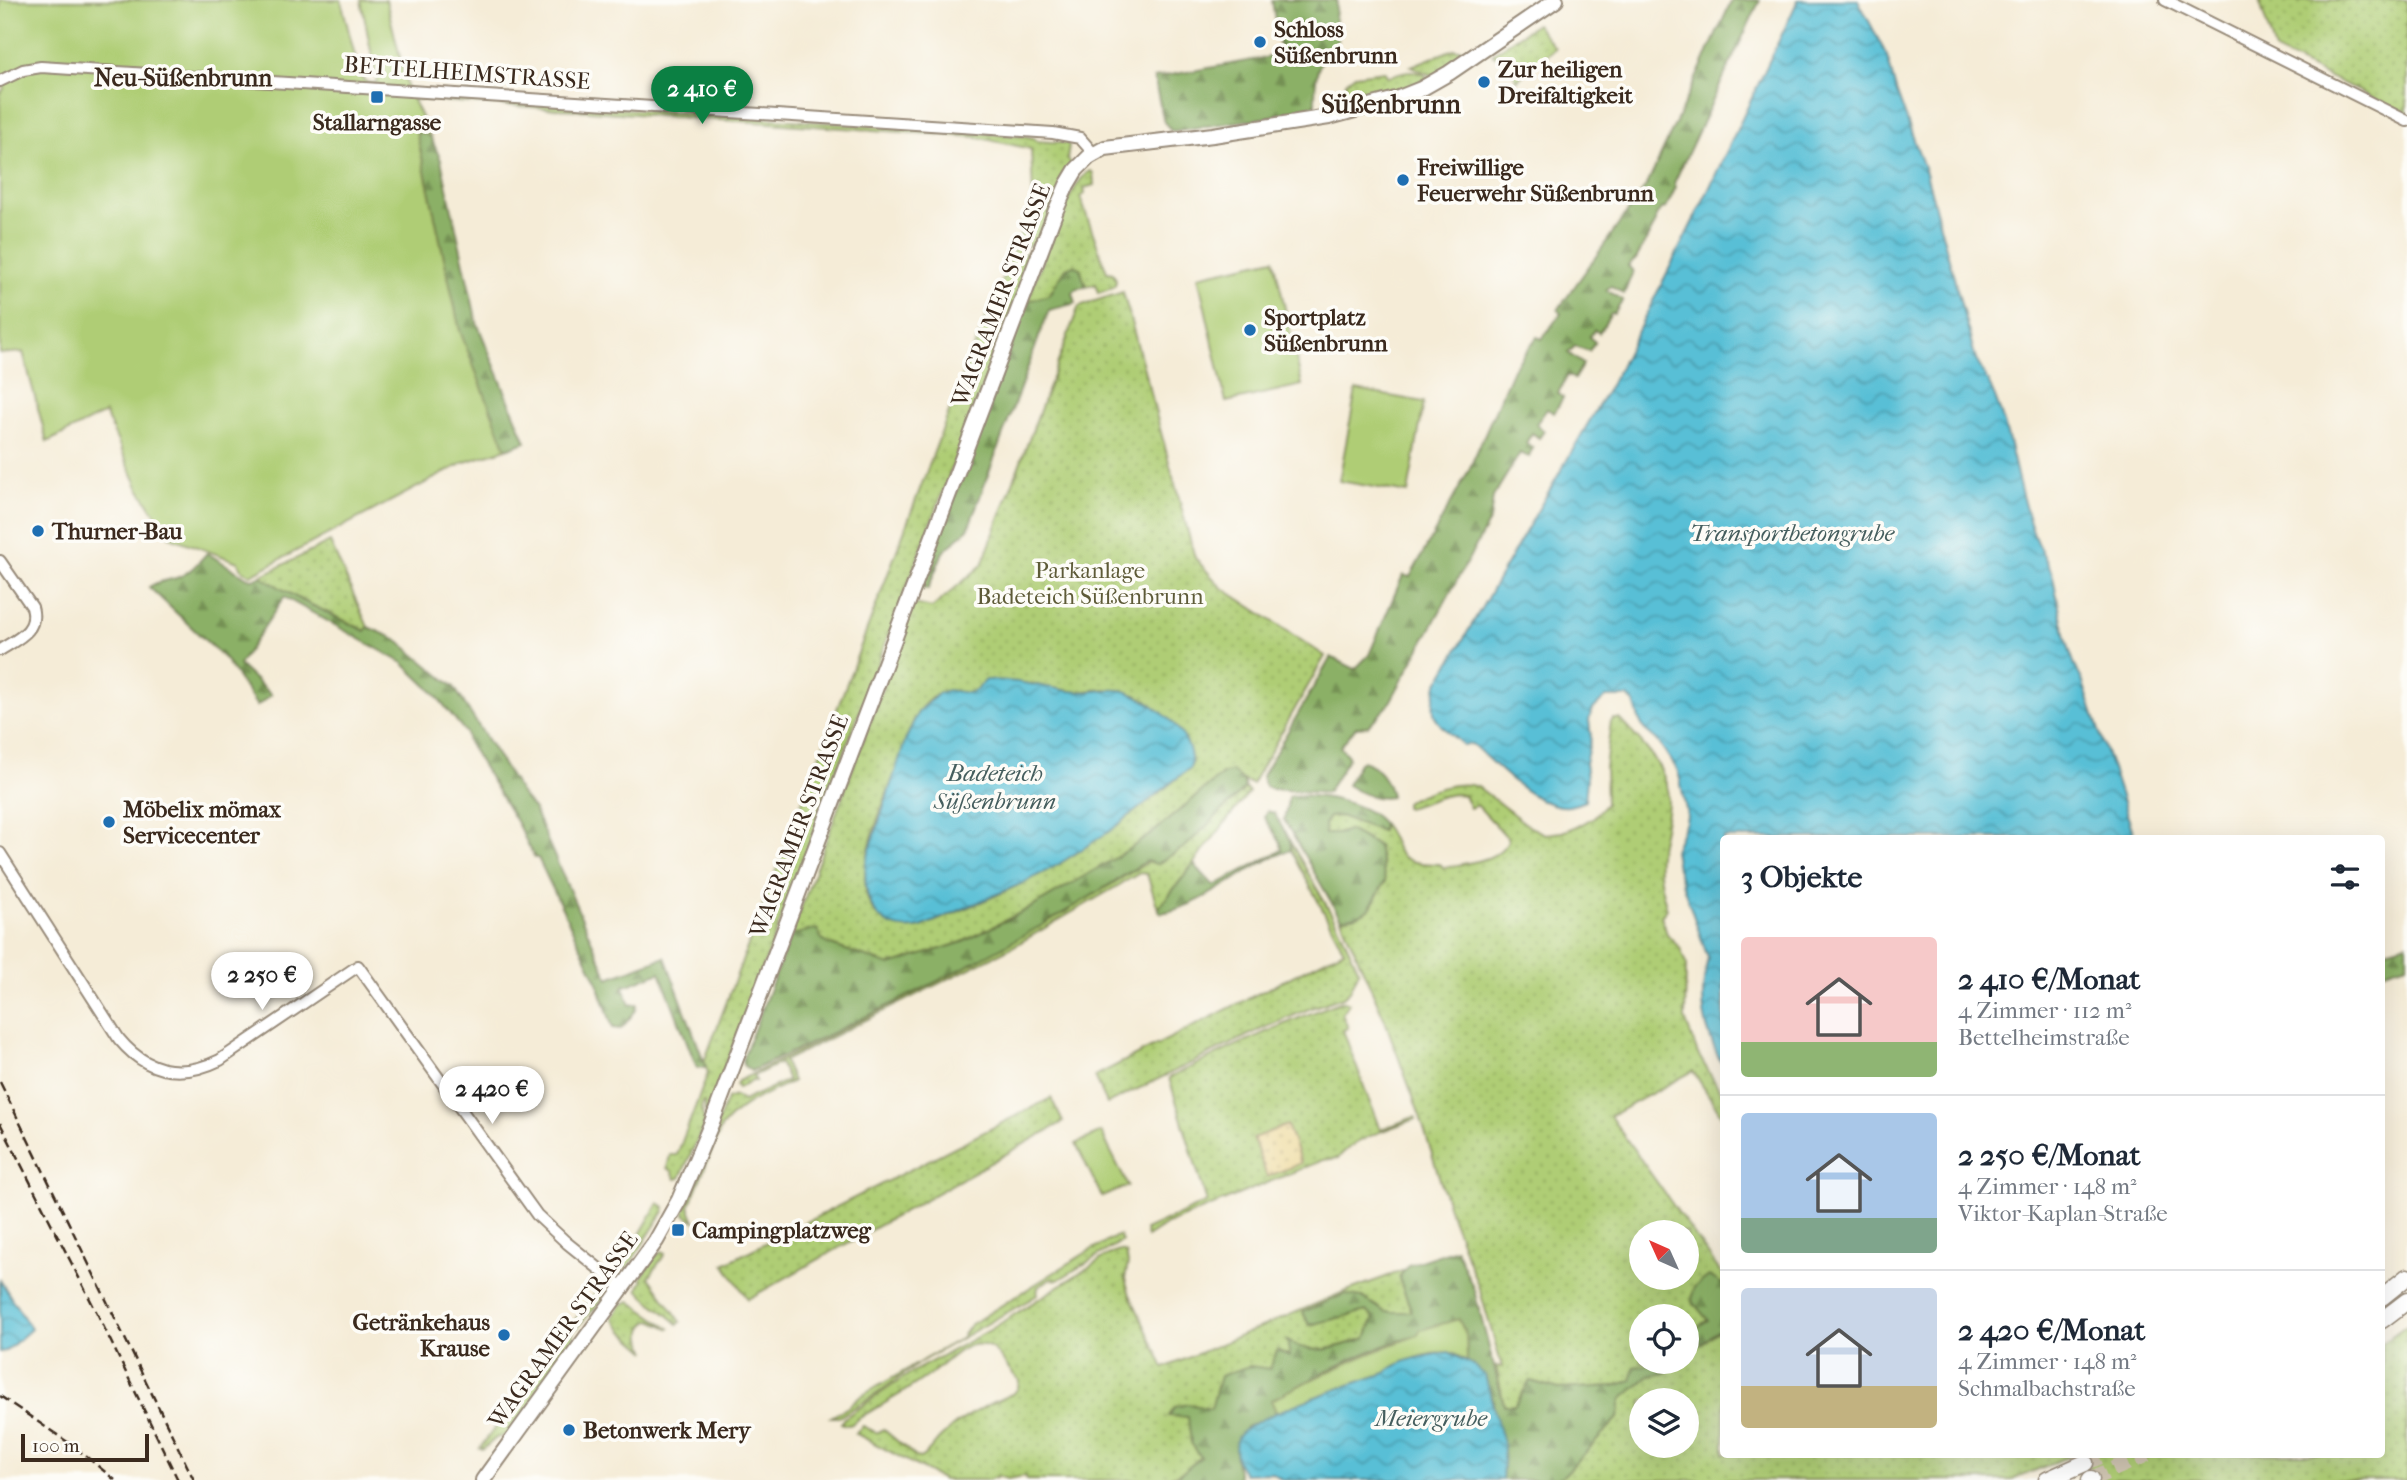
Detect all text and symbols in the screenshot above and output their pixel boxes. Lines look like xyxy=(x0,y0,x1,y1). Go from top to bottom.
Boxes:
place label: Schloss Süßenbrunn xyxy=(1274,16,1398,69)
marker: Schloss Süßenbrunn xyxy=(1252,34,1268,50)
street label: BETTELHEIMSTRASSE xyxy=(343,51,591,95)
place label: Zur heiligen Dreifaltigkeit xyxy=(1498,56,1634,109)
district label: Neu-Süßenbrunn xyxy=(94,64,273,92)
pin: 2 410 € xyxy=(637,66,767,126)
marker: Zur heiligen Dreifaltigkeit xyxy=(1476,74,1492,90)
text: 2 410 € xyxy=(667,75,737,102)
marker: Stallarngasse xyxy=(369,89,385,105)
district label: Süßenbrunn xyxy=(1321,89,1462,120)
place label: Stallarngasse xyxy=(313,109,442,136)
place label: Freiwillige Feuerwehr Süßenbrunn xyxy=(1416,154,1654,207)
marker: Freiwillige Feuerwehr Süßenbrunn xyxy=(1395,172,1411,188)
street label: WAGRAMER STRASSE xyxy=(946,180,1056,411)
place label: Sportplatz Süßenbrunn xyxy=(1264,304,1388,357)
marker: Sportplatz Süßenbrunn xyxy=(1242,322,1258,338)
place label: Thurner-Bau xyxy=(51,518,183,545)
water label: Transportbetongrube xyxy=(1690,519,1896,547)
marker: Thurner-Bau xyxy=(30,523,46,539)
park label: Parkanlage Badeteich Süßenbrunn xyxy=(976,557,1204,610)
street label: WAGRAMER STRASSE xyxy=(744,711,854,942)
water label: Badeteich Süßenbrunn xyxy=(933,759,1056,815)
place label: Möbelix mömax Servicecenter xyxy=(123,796,282,849)
marker: Möbelix mömax Servicecenter xyxy=(101,814,117,830)
icon: filters xyxy=(2326,858,2364,896)
text: 3 Objekte xyxy=(1741,860,1862,895)
pin: 2 250 € xyxy=(197,953,327,1012)
text: 2 250 € xyxy=(227,961,297,988)
text: 2 410 €/Monat xyxy=(1958,962,2140,997)
icon: home xyxy=(1797,965,1881,1049)
text: 4 Zimmer · 112 m² xyxy=(1958,997,2131,1024)
text: Bettelheimstraße xyxy=(1958,1024,2130,1051)
pin: 2 420 € xyxy=(427,1066,557,1126)
text: 2 420 € xyxy=(455,1075,529,1102)
text: 2 250 €/Monat xyxy=(1958,1138,2140,1173)
icon: home xyxy=(1797,1141,1881,1225)
text: 4 Zimmer · 148 m² xyxy=(1958,1173,2137,1200)
text: Viktor-Kaplan-Straße xyxy=(1958,1200,2168,1227)
place label: Campingplatzweg xyxy=(692,1217,872,1244)
north arrow xyxy=(1629,1220,1699,1290)
map controls xyxy=(1629,1220,1699,1458)
marker: Campingplatzweg xyxy=(670,1222,686,1238)
street label: WAGRAMER STRASSE xyxy=(482,1226,644,1435)
button: locate xyxy=(1629,1304,1699,1374)
place label: Getränkehaus Krause xyxy=(353,1309,491,1362)
text: 2 420 €/Monat xyxy=(1958,1313,2145,1348)
icon: home xyxy=(1797,1316,1881,1400)
marker: Getränkehaus Krause xyxy=(496,1327,512,1343)
text: 4 Zimmer · 148 m² xyxy=(1958,1348,2137,1375)
text: Schmalbachstraße xyxy=(1958,1375,2136,1402)
button: layers xyxy=(1629,1388,1699,1458)
water label: Meiergrube xyxy=(1373,1404,1488,1432)
place label: Betonwerk Mery xyxy=(583,1417,752,1444)
marker: Betonwerk Mery xyxy=(561,1422,577,1438)
scale bar xyxy=(21,1431,149,1463)
text: 100 m xyxy=(32,1435,80,1457)

